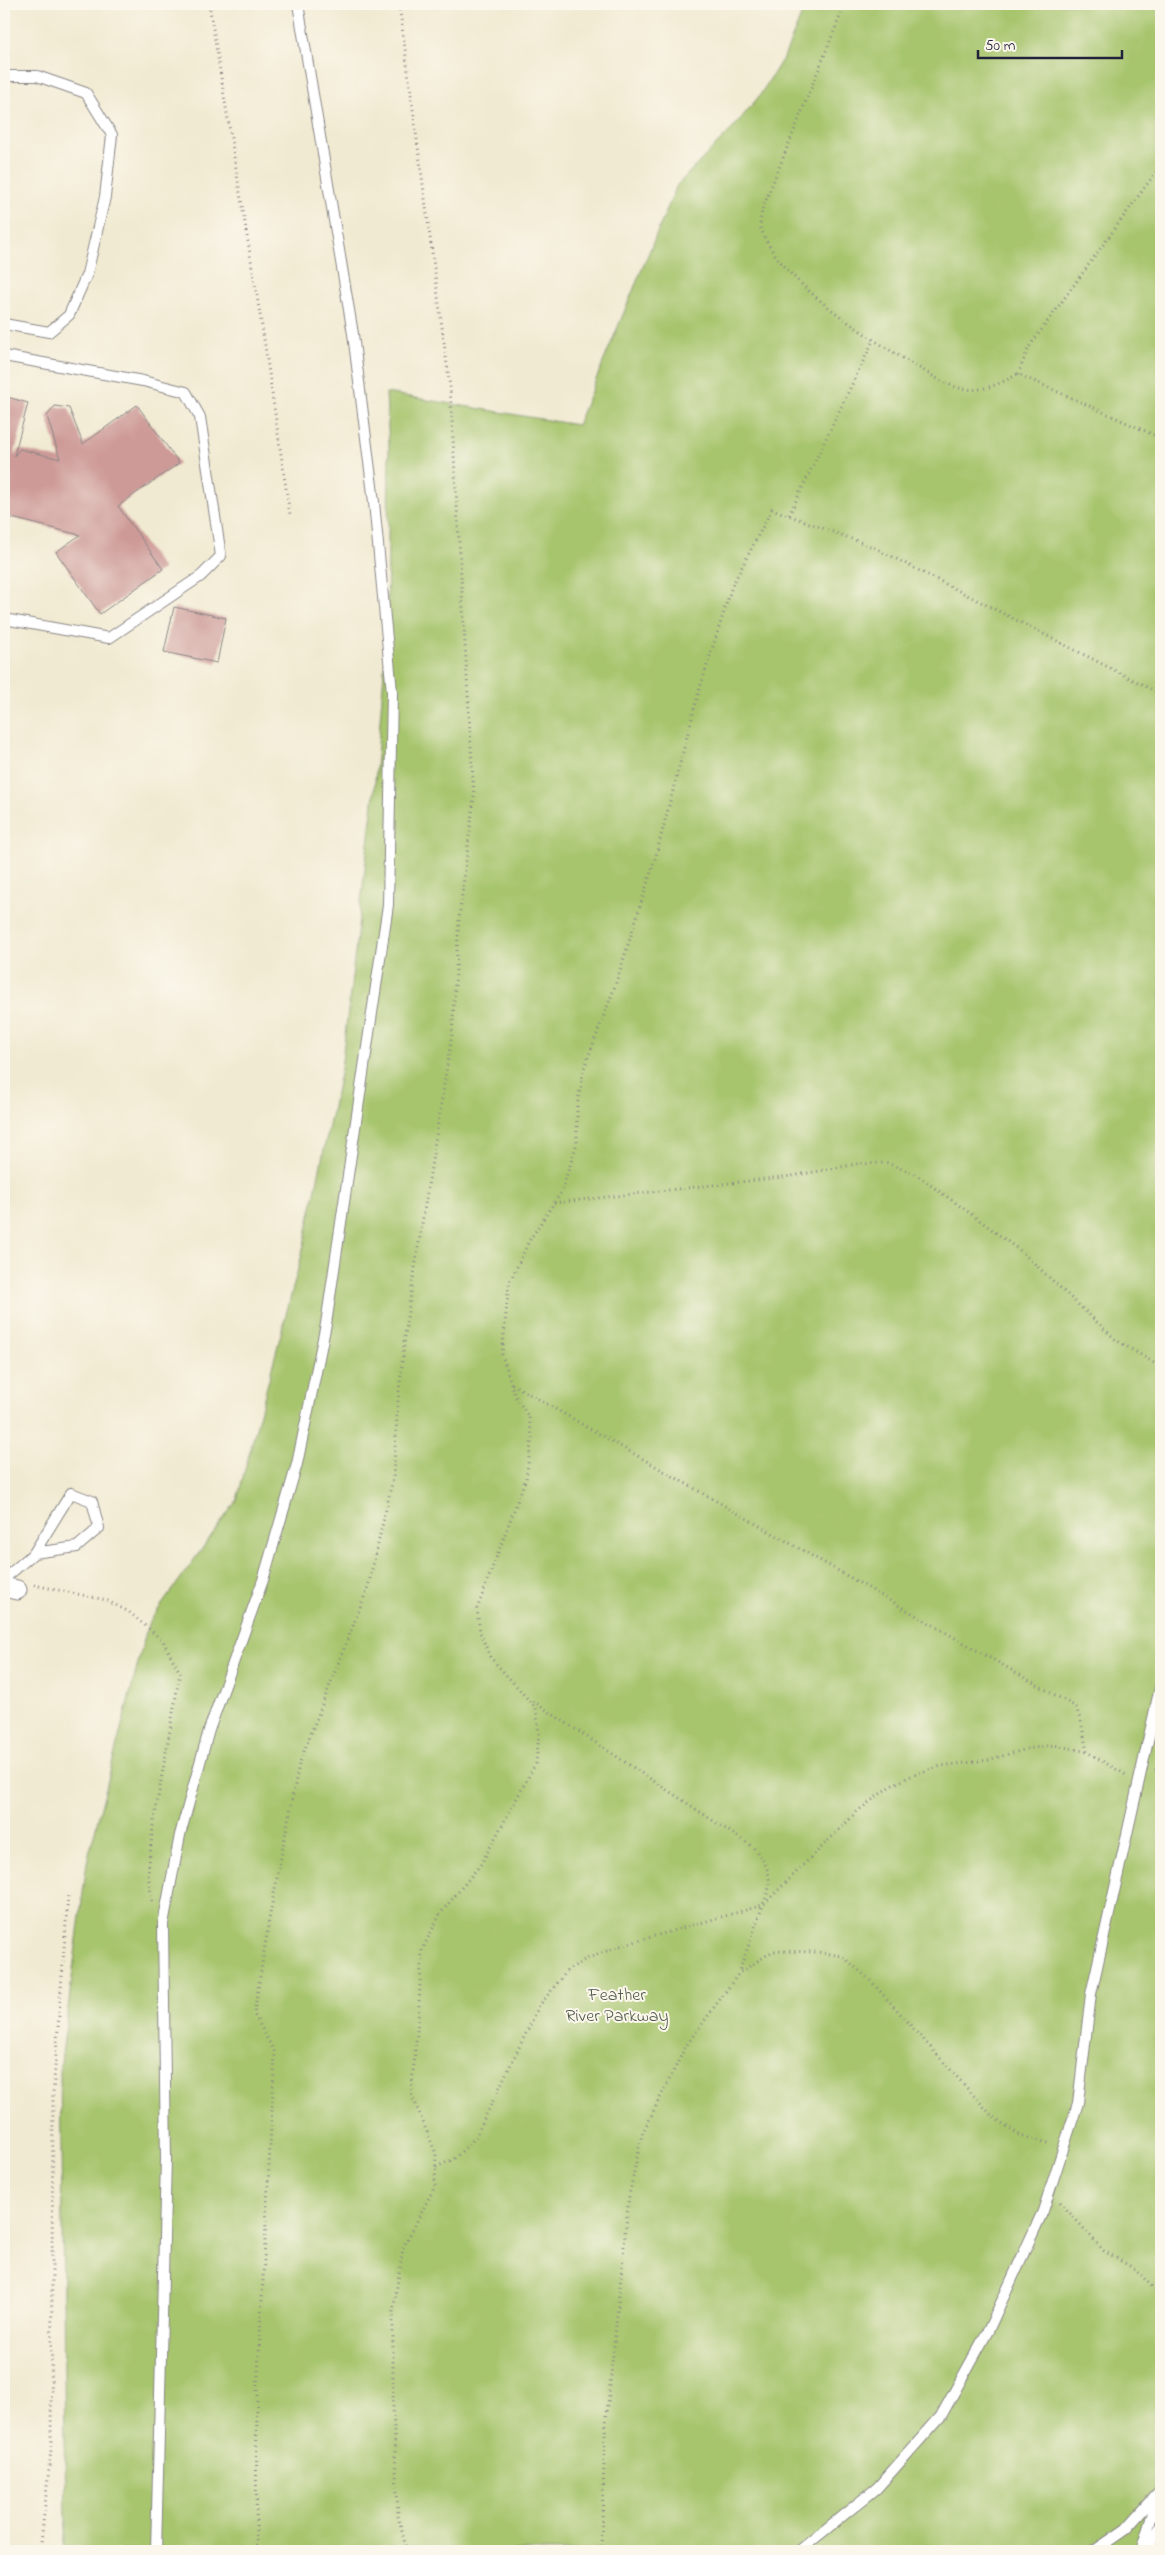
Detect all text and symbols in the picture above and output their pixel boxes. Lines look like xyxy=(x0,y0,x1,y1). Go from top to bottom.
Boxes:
scale bar xyxy=(978,28,1121,60)
text: 50 m xyxy=(985,35,1016,57)
park label: Feather River Parkway xyxy=(566,1983,668,2030)

